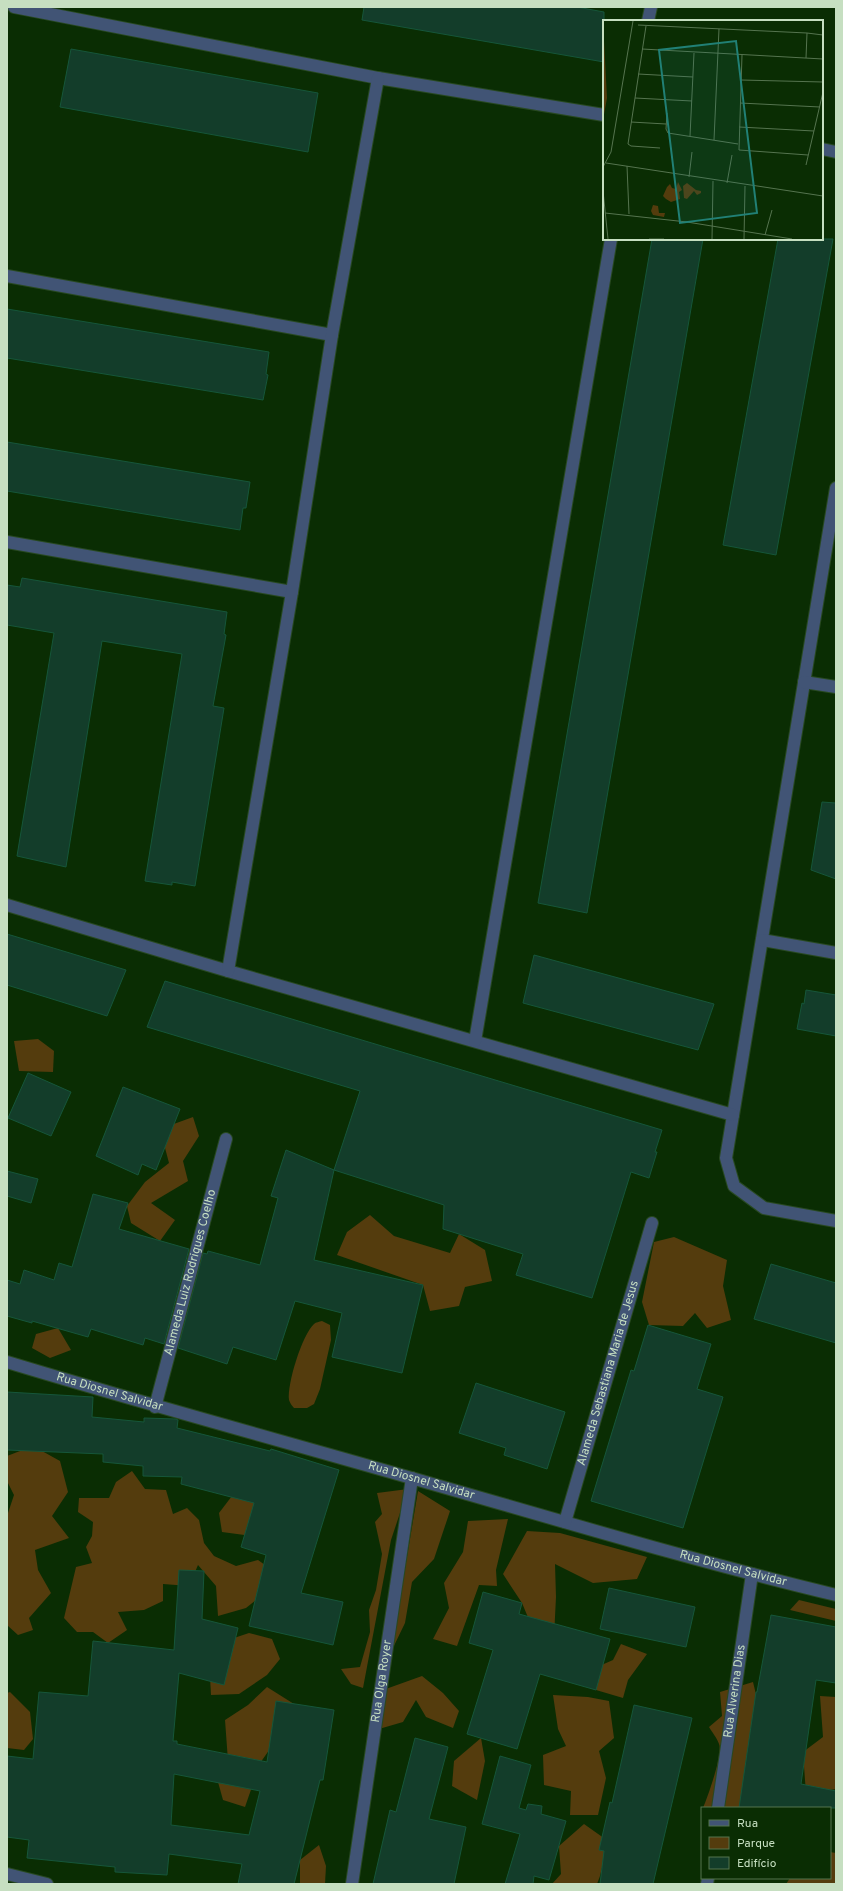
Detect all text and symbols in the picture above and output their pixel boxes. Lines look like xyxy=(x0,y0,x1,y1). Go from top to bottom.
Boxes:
inset map xyxy=(603,20,823,240)
street label: Alameda Luiz Rodrigues Coelho xyxy=(161,1187,220,1358)
street label: Alameda Sebastiana Maria de Jesus xyxy=(574,1279,643,1468)
street label: Rua Diosnel Salvidar xyxy=(54,1369,165,1415)
street label: Rua Diosnel Salvidar xyxy=(366,1458,477,1504)
street label: Rua Diosnel Salvidar xyxy=(678,1547,789,1591)
street label: Rua Olga Royer xyxy=(368,1638,396,1724)
street label: Rua Alverina Dias xyxy=(720,1643,750,1739)
legend xyxy=(701,1807,831,1879)
text: Rua xyxy=(737,1816,758,1832)
text: Parque xyxy=(737,1836,775,1852)
text: Edifício xyxy=(737,1856,777,1872)

